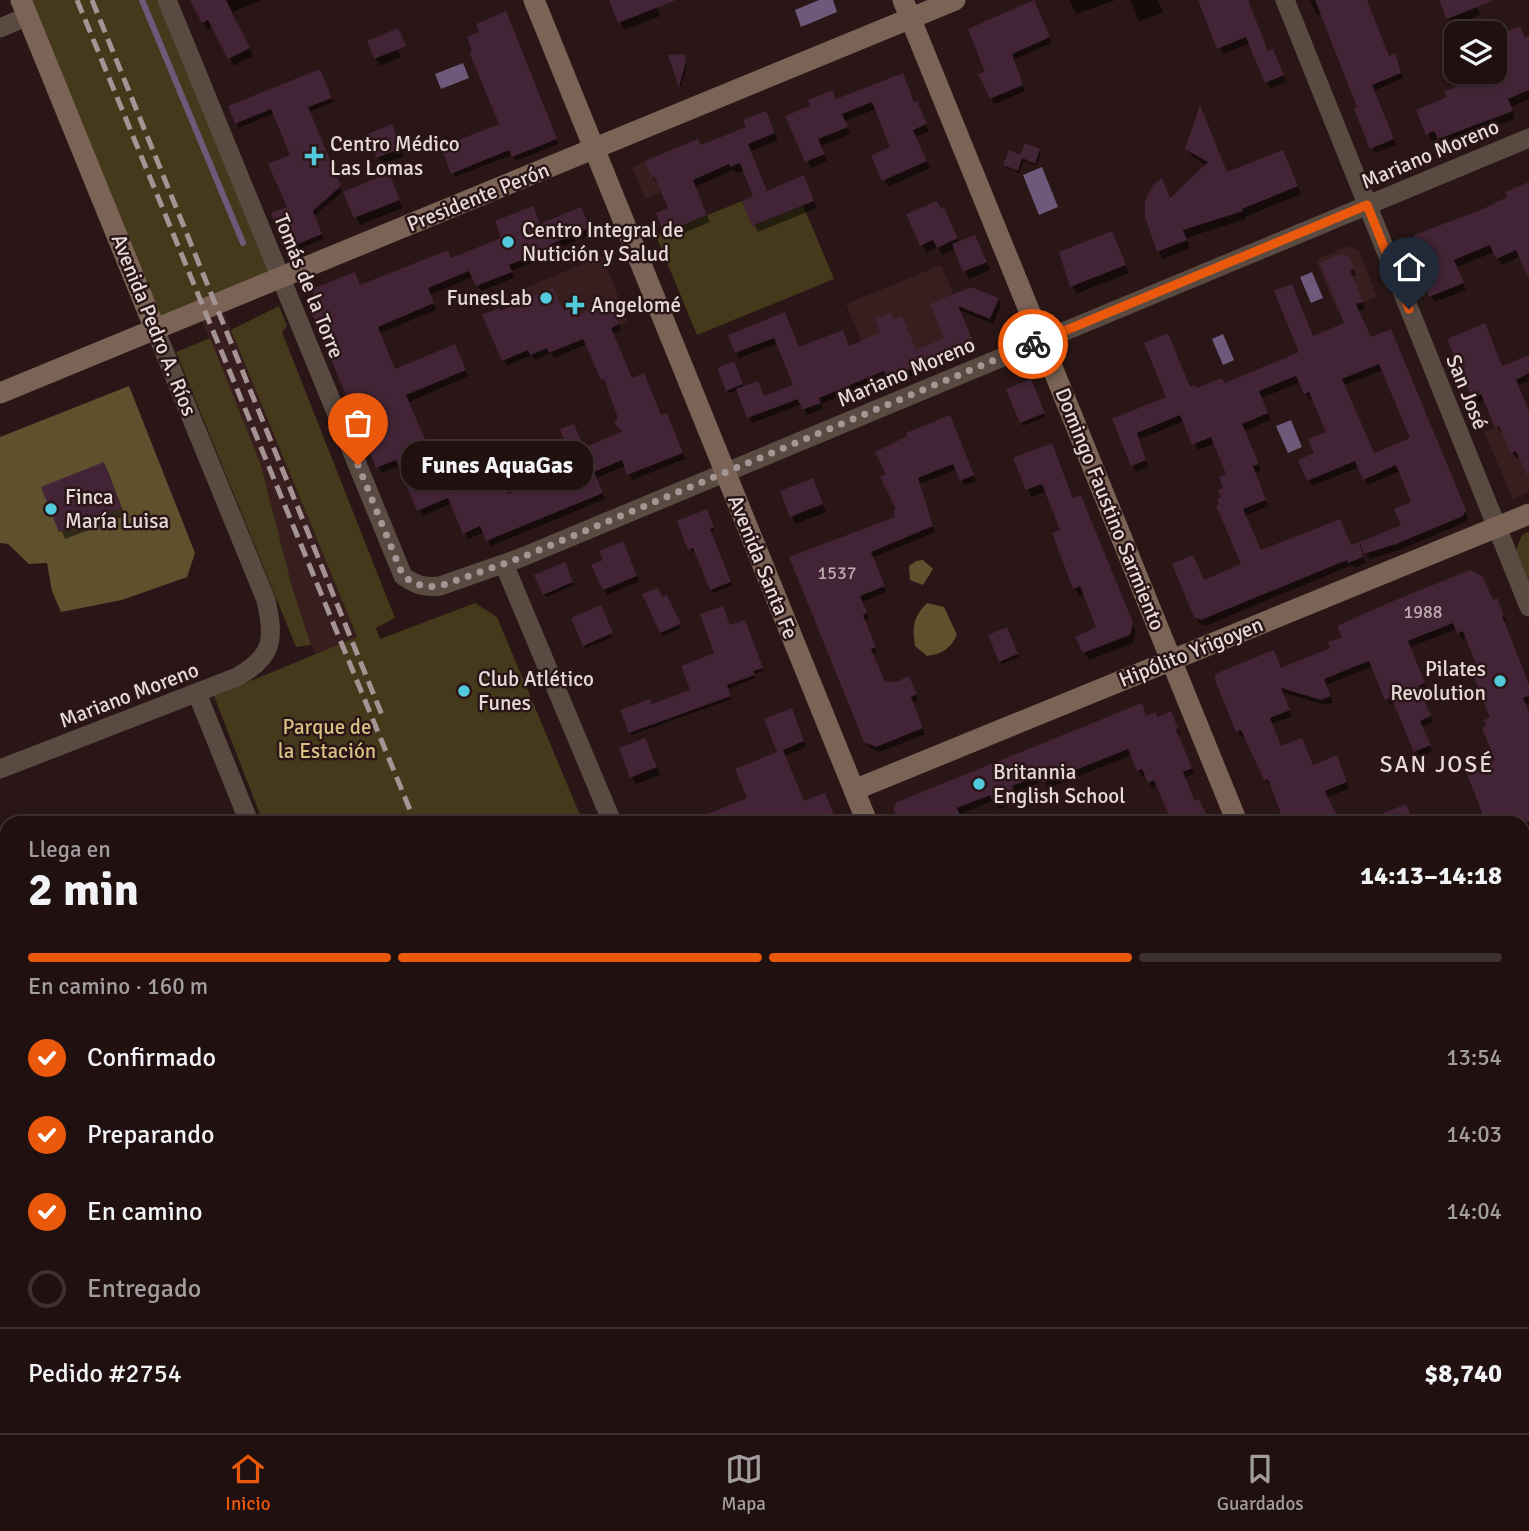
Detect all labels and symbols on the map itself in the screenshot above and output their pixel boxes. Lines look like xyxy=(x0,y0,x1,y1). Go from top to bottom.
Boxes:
street label: Mariano Moreno xyxy=(1357,113,1503,195)
place label: Centro Médico Las Lomas xyxy=(330,131,460,181)
marker: Centro Médico Las Lomas xyxy=(304,146,324,166)
street label: Presidente Perón xyxy=(403,157,553,237)
street label: Tomás de la Torre xyxy=(268,210,350,362)
place label: Centro Integral de Nutición y Salud xyxy=(522,217,684,267)
street label: Avenida Pedro A. Ríos xyxy=(106,230,202,420)
marker: Centro Integral de Nutición y Salud xyxy=(500,234,516,250)
pin xyxy=(1379,237,1439,309)
place label: FunesLab xyxy=(446,285,532,311)
marker: FunesLab xyxy=(538,290,554,306)
place label: Angelomé xyxy=(591,292,681,318)
marker: Angelomé xyxy=(565,295,585,315)
courier xyxy=(998,309,1068,379)
street label: Mariano Moreno xyxy=(833,331,979,413)
street label: San José xyxy=(1440,351,1494,433)
street label: Domingo Faustino Sarmiento xyxy=(1049,384,1171,634)
pin xyxy=(328,393,388,465)
callout: Funes AquaGas xyxy=(400,440,592,490)
place label: Finca María Luisa xyxy=(65,484,169,534)
street label: Avenida Santa Fe xyxy=(722,491,804,643)
marker: Finca María Luisa xyxy=(43,501,59,517)
house number: 1537 xyxy=(818,562,856,584)
house number: 1988 xyxy=(1404,601,1442,623)
street label: Hipólito Yrigoyen xyxy=(1115,611,1267,693)
place label: Pilates Revolution xyxy=(1390,656,1486,706)
street label: Mariano Moreno xyxy=(56,657,202,733)
place label: Club Atlético Funes xyxy=(478,666,594,716)
marker: Pilates Revolution xyxy=(1492,673,1508,689)
marker: Club Atlético Funes xyxy=(456,683,472,699)
park label: Parque de la Estación xyxy=(278,714,376,764)
district label: SAN JOSÉ xyxy=(1380,750,1494,779)
place label: Britannia English School xyxy=(993,759,1125,809)
marker: Britannia English School xyxy=(971,776,987,792)

